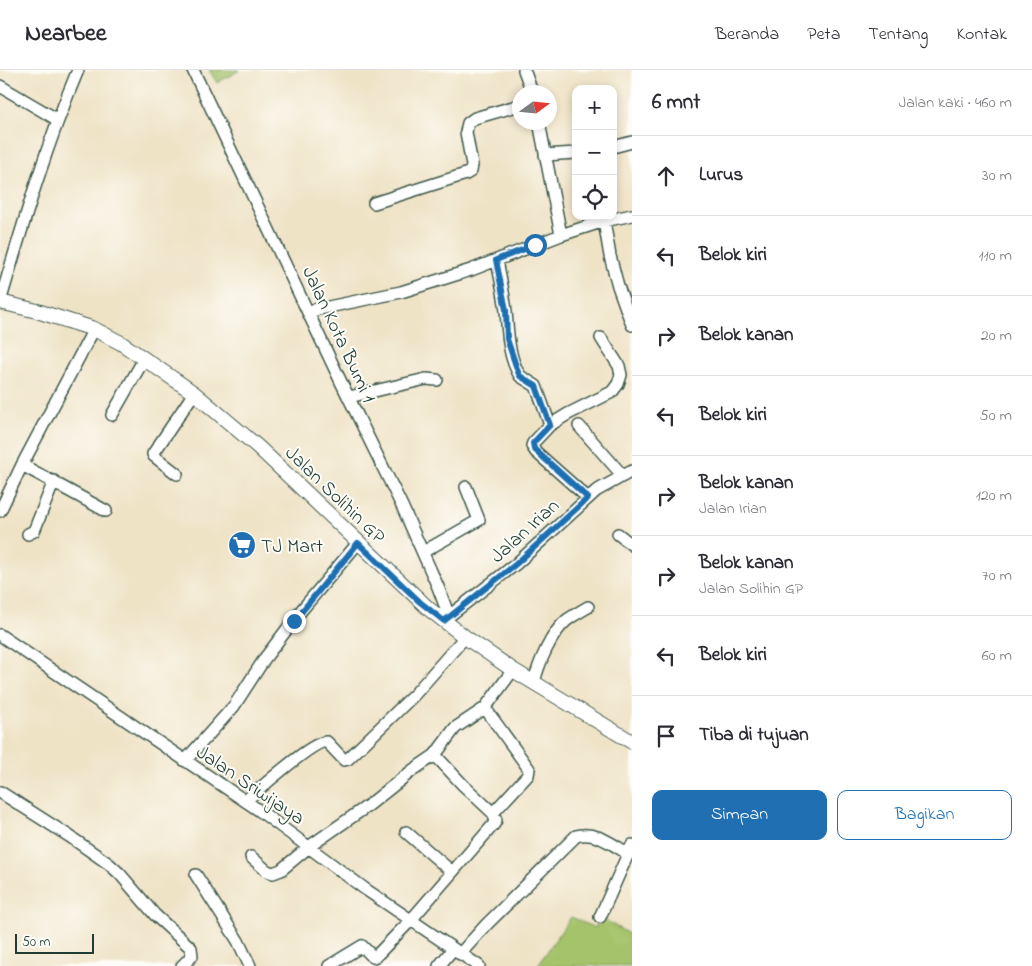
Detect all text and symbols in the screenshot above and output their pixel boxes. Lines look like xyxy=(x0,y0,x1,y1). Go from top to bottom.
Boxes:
text: Nearbee xyxy=(25,17,107,52)
text: Beranda xyxy=(715,22,779,48)
text: Peta xyxy=(807,22,840,48)
text: Tentang xyxy=(868,22,928,48)
text: Kontak xyxy=(956,22,1007,48)
north arrow xyxy=(512,85,557,130)
map controls xyxy=(572,85,617,220)
button: + xyxy=(572,85,617,130)
text: 6 mnt xyxy=(652,88,700,118)
text: Jalan kaki · 460 m xyxy=(898,91,1012,115)
button: − xyxy=(572,130,617,175)
icon: ahead xyxy=(652,162,680,190)
text: Lurus xyxy=(699,162,743,189)
text: 30 m xyxy=(982,164,1012,188)
button: locate xyxy=(572,175,617,220)
route start xyxy=(524,234,547,257)
icon: left xyxy=(652,242,680,270)
text: Belok kiri xyxy=(699,242,767,269)
text: 110 m xyxy=(978,244,1012,268)
street label: Jalan Kota Bumi 1 xyxy=(293,262,382,408)
icon: right xyxy=(652,322,680,350)
text: Belok kanan xyxy=(699,322,793,349)
text: 20 m xyxy=(981,324,1012,348)
icon: left xyxy=(652,402,680,430)
text: Belok kiri xyxy=(699,402,767,429)
text: 50 m xyxy=(980,404,1012,428)
street label: Jalan Solihin GP xyxy=(277,440,392,552)
text: Belok kanan xyxy=(699,470,793,497)
icon: right xyxy=(652,482,680,510)
text: 120 m xyxy=(976,484,1012,508)
street label: Jalan Irian xyxy=(484,493,567,571)
text: Jalan Irian xyxy=(699,497,767,521)
supermarket icon: TJ Mart xyxy=(227,530,257,560)
place label: TJ Mart xyxy=(261,533,323,562)
text: Belok kanan xyxy=(699,550,793,577)
icon: right xyxy=(652,562,680,590)
text: 70 m xyxy=(982,564,1012,588)
text: Jalan Solihin GP xyxy=(699,577,803,601)
route end xyxy=(283,610,306,633)
icon: left xyxy=(652,642,680,670)
text: Belok kiri xyxy=(699,642,767,669)
text: 60 m xyxy=(982,644,1012,668)
icon: arrive xyxy=(652,722,680,750)
text: Tiba di tujuan xyxy=(699,722,809,749)
street label: Jalan Sriwijaya xyxy=(189,739,310,833)
button: Simpan xyxy=(652,790,827,840)
button: Bagikan xyxy=(837,790,1012,840)
scale bar xyxy=(15,931,94,954)
text: 50 m xyxy=(22,932,50,953)

